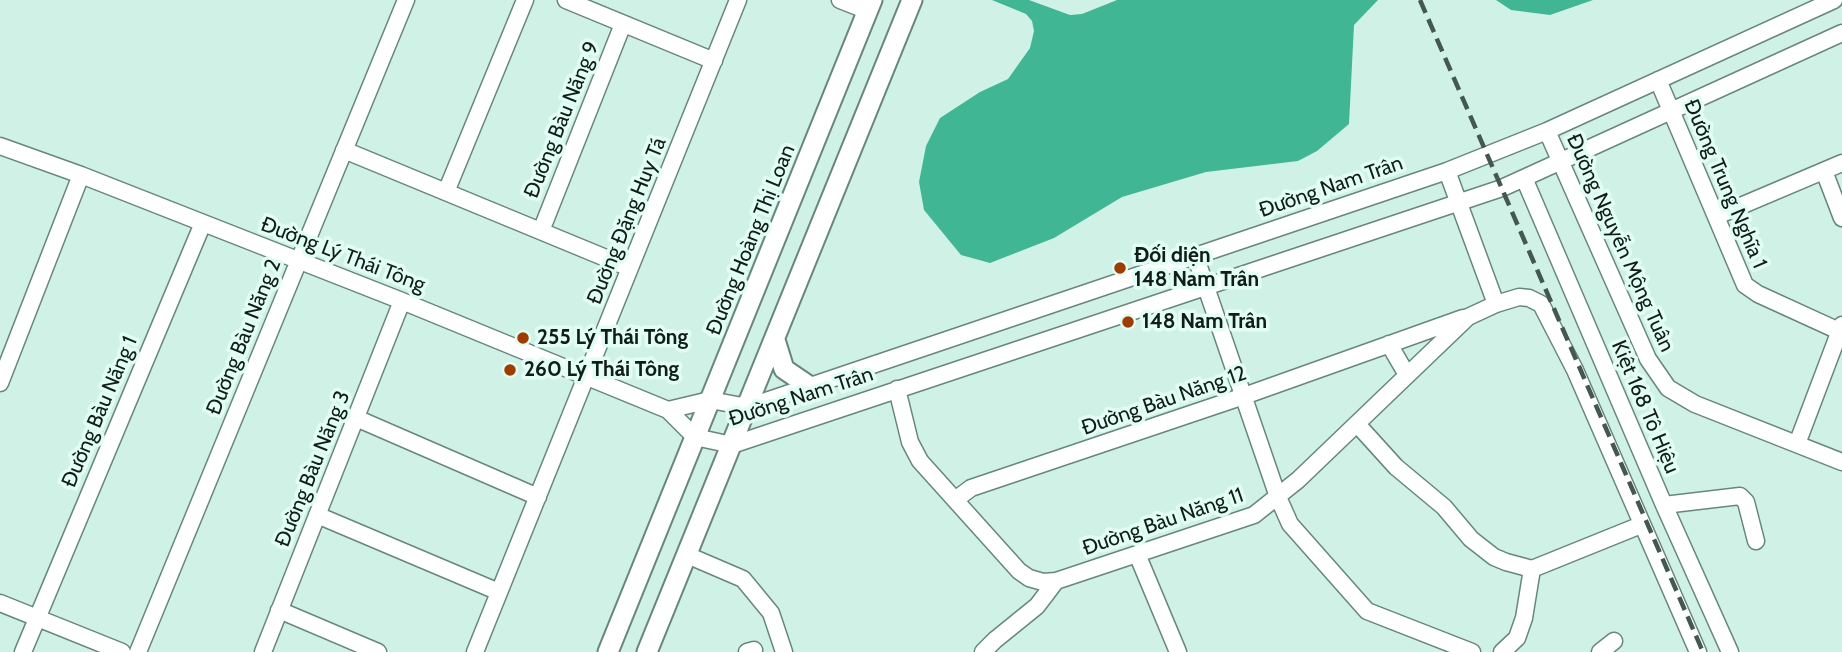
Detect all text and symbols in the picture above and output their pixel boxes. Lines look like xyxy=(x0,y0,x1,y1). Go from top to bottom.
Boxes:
street label: Đường Bàu Năng 9 xyxy=(519,38,605,202)
street label: Đường Trung Nghĩa 1 xyxy=(1678,96,1772,272)
street label: Đường Nguyễn Mộng Tuân xyxy=(1561,130,1679,356)
street label: Đường Đặng Huy Tá xyxy=(582,134,672,308)
street label: Đường Hoàng Thị Loan xyxy=(701,141,801,339)
street label: Đường Nam Trân xyxy=(1256,151,1406,223)
street label: Đường Lý Thái Tông xyxy=(257,212,429,298)
place label: Đối diện 148 Nam Trân xyxy=(1134,243,1259,293)
street label: Đường Bàu Năng 2 xyxy=(201,255,287,419)
marker: Đối diện 148 Nam Trân xyxy=(1112,260,1128,276)
place label: 148 Nam Trân xyxy=(1142,309,1267,335)
marker: 148 Nam Trân xyxy=(1120,314,1136,330)
place label: 255 Lý Thái Tông xyxy=(537,325,688,351)
marker: 255 Lý Thái Tông xyxy=(515,330,531,346)
street label: Đường Bàu Năng 1 xyxy=(57,333,143,491)
street label: Kiệt 168 Tô Hiệu xyxy=(1606,337,1684,477)
place label: 260 Lý Thái Tông xyxy=(524,357,679,383)
street label: Đường Bàu Năng 12 xyxy=(1078,361,1250,441)
marker: 260 Lý Thái Tông xyxy=(502,362,518,378)
street label: Đường Nam Trân xyxy=(726,362,876,432)
street label: Đường Bàu Năng 3 xyxy=(270,387,356,551)
street label: Đường Bàu Năng 11 xyxy=(1079,483,1247,561)

